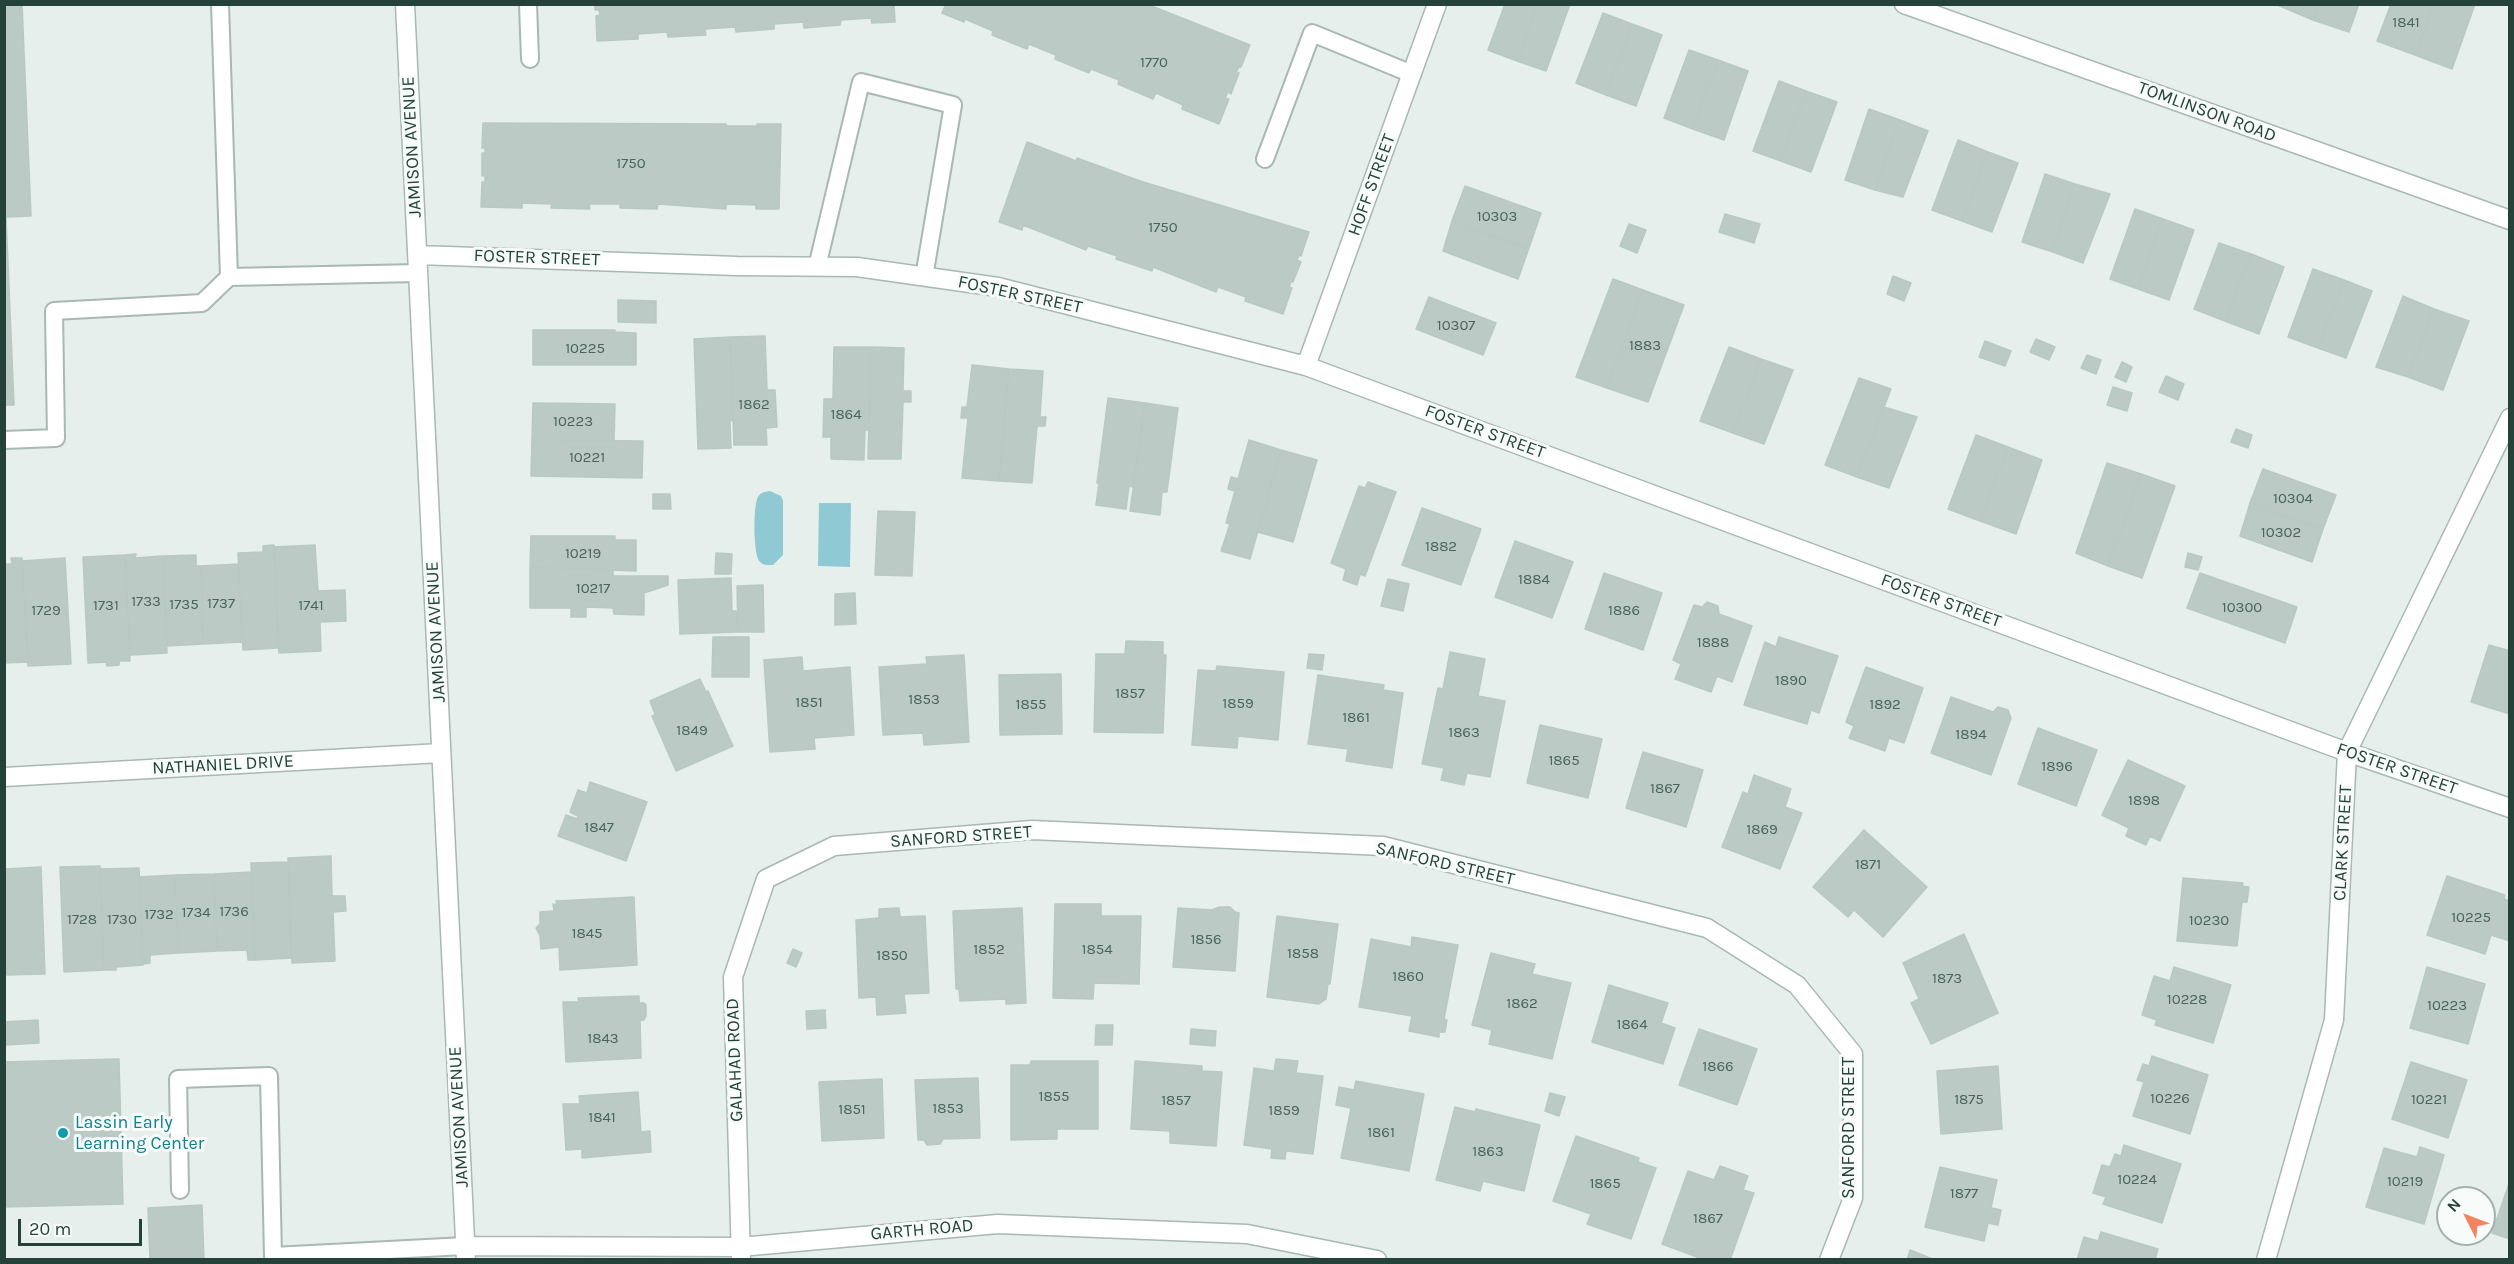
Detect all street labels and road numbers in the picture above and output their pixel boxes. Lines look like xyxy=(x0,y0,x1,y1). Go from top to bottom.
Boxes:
street label: JAMISON AVENUE xyxy=(398,76,426,218)
street label: TOMLINSON ROAD xyxy=(2135,77,2279,147)
street label: HOFF STREET xyxy=(1344,131,1400,239)
street label: FOSTER STREET xyxy=(473,245,601,271)
street label: FOSTER STREET xyxy=(956,271,1084,319)
street label: FOSTER STREET xyxy=(1422,400,1548,464)
street label: JAMISON AVENUE xyxy=(422,561,450,703)
street label: FOSTER STREET xyxy=(1878,569,2004,633)
street label: FOSTER STREET xyxy=(2334,738,2460,800)
street label: NATHANIEL DRIVE xyxy=(152,751,294,779)
street label: CLARK STREET xyxy=(2329,784,2357,902)
street label: SANFORD STREET xyxy=(889,821,1033,853)
street label: SANFORD STREET xyxy=(1373,838,1517,890)
street label: GALAHAD ROAD xyxy=(722,998,748,1122)
street label: JAMISON AVENUE xyxy=(445,1046,473,1188)
street label: SANFORD STREET xyxy=(1838,1057,1860,1199)
street label: GARTH ROAD xyxy=(870,1215,974,1245)

